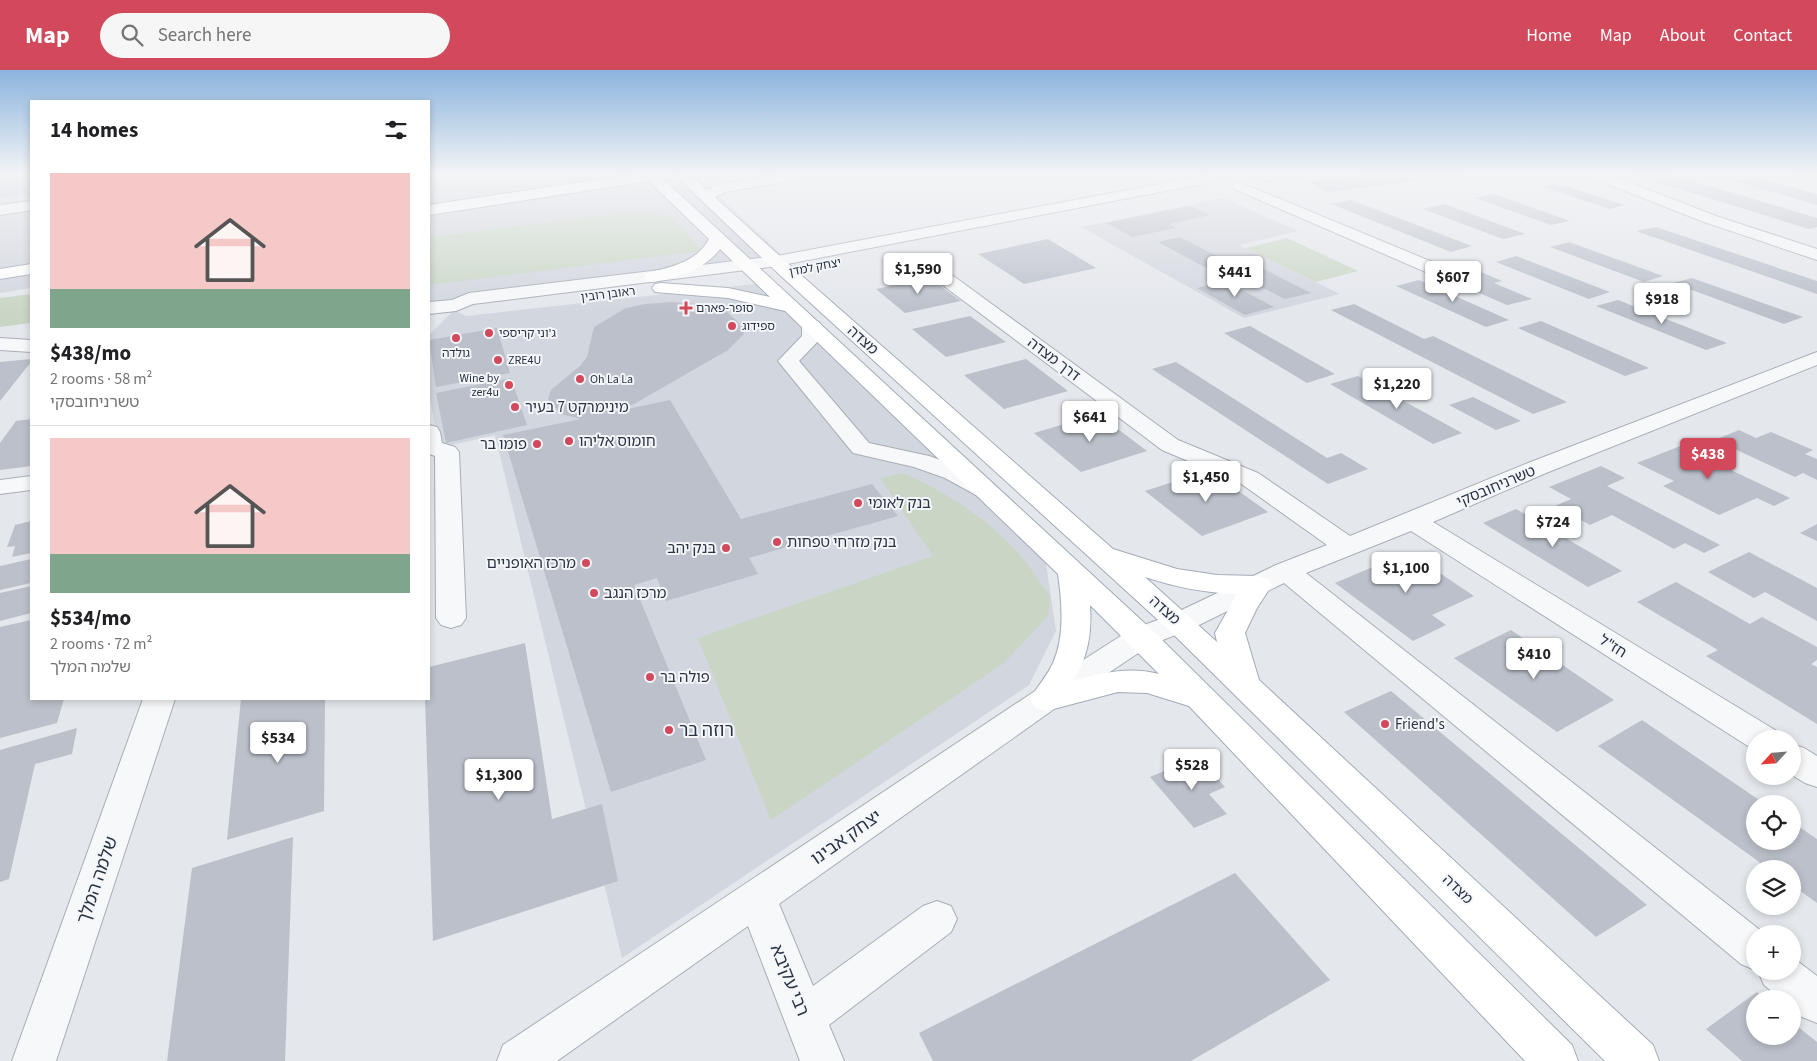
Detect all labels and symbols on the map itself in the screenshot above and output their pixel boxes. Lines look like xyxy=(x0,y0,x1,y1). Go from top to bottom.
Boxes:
pin: $1,590 xyxy=(877,252,959,295)
street label: יצחק למדן xyxy=(788,254,843,281)
pin: $441 xyxy=(1205,256,1265,298)
pin: $607 xyxy=(1423,260,1483,303)
pin: $918 xyxy=(1632,282,1692,325)
street label: ראובן רובין xyxy=(580,283,636,306)
place label: סופר-פארם xyxy=(696,300,754,317)
marker: סופר-פארם xyxy=(680,302,692,314)
place label: ספידוג xyxy=(742,318,775,335)
marker: ספידוג xyxy=(726,320,738,332)
street label: מצדה xyxy=(843,321,883,360)
place label: ג'וני קריספי xyxy=(499,325,556,342)
marker: ג'וני קריספי xyxy=(483,327,495,339)
marker: גולדה xyxy=(450,332,462,344)
street label: דרך מצדה xyxy=(1023,332,1085,386)
place label: גולדה xyxy=(442,345,471,362)
place label: ZRE4U xyxy=(508,352,541,369)
marker: ZRE4U xyxy=(492,354,504,366)
pin: $1,220 xyxy=(1356,368,1438,410)
place label: Wine by zer4u xyxy=(460,370,499,401)
place label: Oh La La xyxy=(590,371,633,388)
marker: Oh La La xyxy=(574,373,586,385)
marker: Wine by zer4u xyxy=(503,379,515,391)
place label: מינימרקט 7 בעיר xyxy=(525,397,629,418)
pin: $641 xyxy=(1060,400,1120,443)
marker: מינימרקט 7 בעיר xyxy=(509,401,521,413)
place label: חומוס אליהו xyxy=(579,431,656,452)
place label: פומו בר xyxy=(480,434,527,455)
marker: חומוס אליהו xyxy=(563,435,575,447)
marker: פומו בר xyxy=(531,438,543,450)
pin: $438 xyxy=(1678,438,1738,480)
pin: $1,450 xyxy=(1165,460,1247,503)
street label: טשרניחובסקי xyxy=(1453,460,1539,513)
place label: בנק לאומי xyxy=(868,493,931,514)
marker: בנק לאומי xyxy=(852,497,864,509)
pin: $724 xyxy=(1523,506,1583,548)
place label: בנק מזרחי טפחות xyxy=(787,532,897,553)
marker: בנק מזרחי טפחות xyxy=(771,536,783,548)
place label: בנק יהב xyxy=(667,538,716,559)
marker: בנק יהב xyxy=(720,542,732,554)
pin: $1,100 xyxy=(1365,552,1447,594)
place label: מרכז האופניים xyxy=(487,553,576,574)
marker: מרכז האופניים xyxy=(580,557,592,569)
place label: מרכז הנגב xyxy=(604,583,667,604)
marker: מרכז הנגב xyxy=(588,587,600,599)
street label: מצדה xyxy=(1145,591,1185,630)
street label: חז"ל xyxy=(1595,630,1631,663)
pin: $410 xyxy=(1504,638,1564,680)
place label: פולה בר xyxy=(660,667,710,688)
marker: פולה בר xyxy=(644,671,656,683)
place label: Friend's xyxy=(1395,714,1445,735)
place label: רוזה בר xyxy=(679,718,734,743)
marker: Friend's xyxy=(1379,718,1391,730)
pin: $534 xyxy=(248,722,308,764)
marker: רוזה בר xyxy=(663,724,675,736)
north arrow xyxy=(1746,730,1801,785)
pin: $528 xyxy=(1162,748,1222,791)
pin: $1,300 xyxy=(458,758,540,801)
street label: יצחק אבינו xyxy=(806,804,887,871)
street label: שלמה המלך xyxy=(71,833,124,927)
street label: מצדה xyxy=(1438,870,1478,909)
street label: רבי עקיבא xyxy=(764,940,815,1020)

